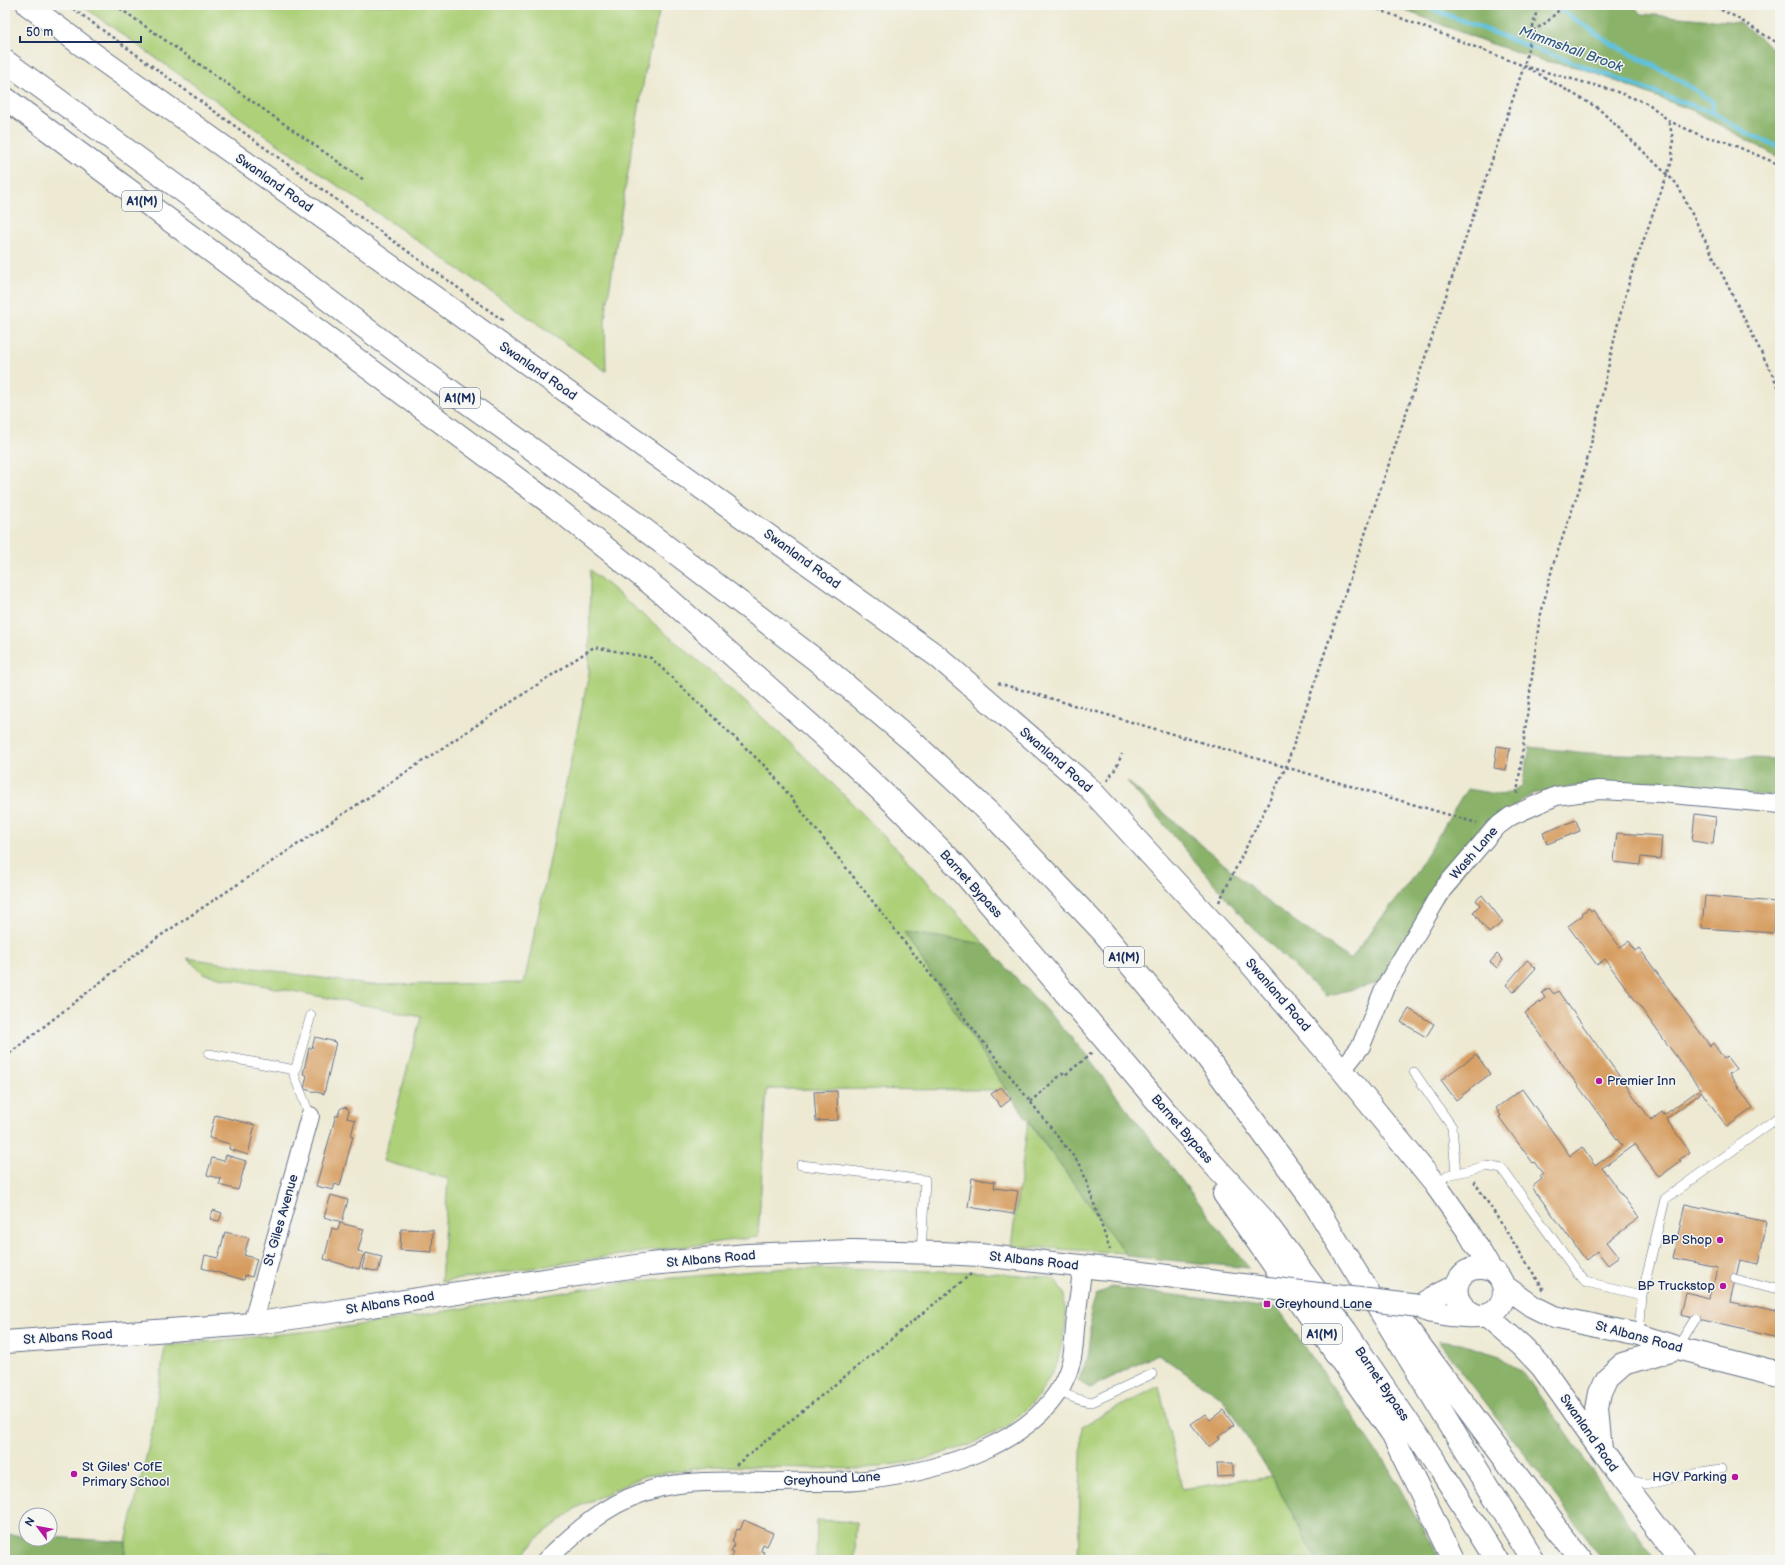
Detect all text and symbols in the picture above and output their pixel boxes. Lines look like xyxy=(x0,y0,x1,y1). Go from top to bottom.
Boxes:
scale bar xyxy=(20,18,141,44)
water label: Mimmshall Brook xyxy=(1517,22,1626,76)
text: 50 m xyxy=(26,25,53,40)
street label: Swanland Road xyxy=(232,150,316,216)
road number: A1(M) xyxy=(122,191,162,211)
street label: Swanland Road xyxy=(496,338,580,404)
road number: A1(M) xyxy=(440,388,480,408)
street label: Swanland Road xyxy=(760,526,844,592)
street label: Swanland Road xyxy=(1016,724,1096,796)
street label: Wash Lane xyxy=(1447,823,1502,883)
street label: Barnet Bypass xyxy=(936,847,1006,922)
road number: A1(M) xyxy=(1104,947,1144,967)
street label: Swanland Road xyxy=(1242,955,1314,1035)
place label: Premier Inn xyxy=(1607,1073,1676,1089)
marker: Premier Inn xyxy=(1594,1076,1604,1086)
street label: Barnet Bypass xyxy=(1148,1091,1217,1167)
street label: St. Giles Avenue xyxy=(260,1172,302,1268)
place label: BP Shop xyxy=(1662,1232,1712,1248)
marker: BP Shop xyxy=(1715,1235,1725,1245)
street label: St Albans Road xyxy=(666,1247,756,1271)
street label: St Albans Road xyxy=(989,1248,1079,1274)
place label: BP Truckstop xyxy=(1637,1278,1715,1294)
marker: BP Truckstop xyxy=(1718,1281,1728,1291)
street label: St Albans Road xyxy=(344,1288,436,1318)
place label: Greyhound Lane xyxy=(1275,1296,1372,1312)
marker: Greyhound Lane xyxy=(1262,1299,1272,1309)
street label: St Albans Road xyxy=(1594,1318,1684,1356)
road number: A1(M) xyxy=(1302,1324,1342,1344)
street label: St Albans Road xyxy=(23,1326,113,1348)
street label: Barnet Bypass xyxy=(1351,1344,1413,1425)
street label: Swanland Road xyxy=(1556,1391,1622,1475)
place label: St Giles' CofE Primary School xyxy=(82,1459,169,1490)
street label: Greyhound Lane xyxy=(783,1468,881,1490)
marker: St Giles' CofE Primary School xyxy=(69,1469,79,1479)
place label: HGV Parking xyxy=(1652,1469,1727,1485)
marker: HGV Parking xyxy=(1730,1472,1740,1482)
north arrow xyxy=(18,1507,58,1547)
text: N xyxy=(22,1515,38,1529)

